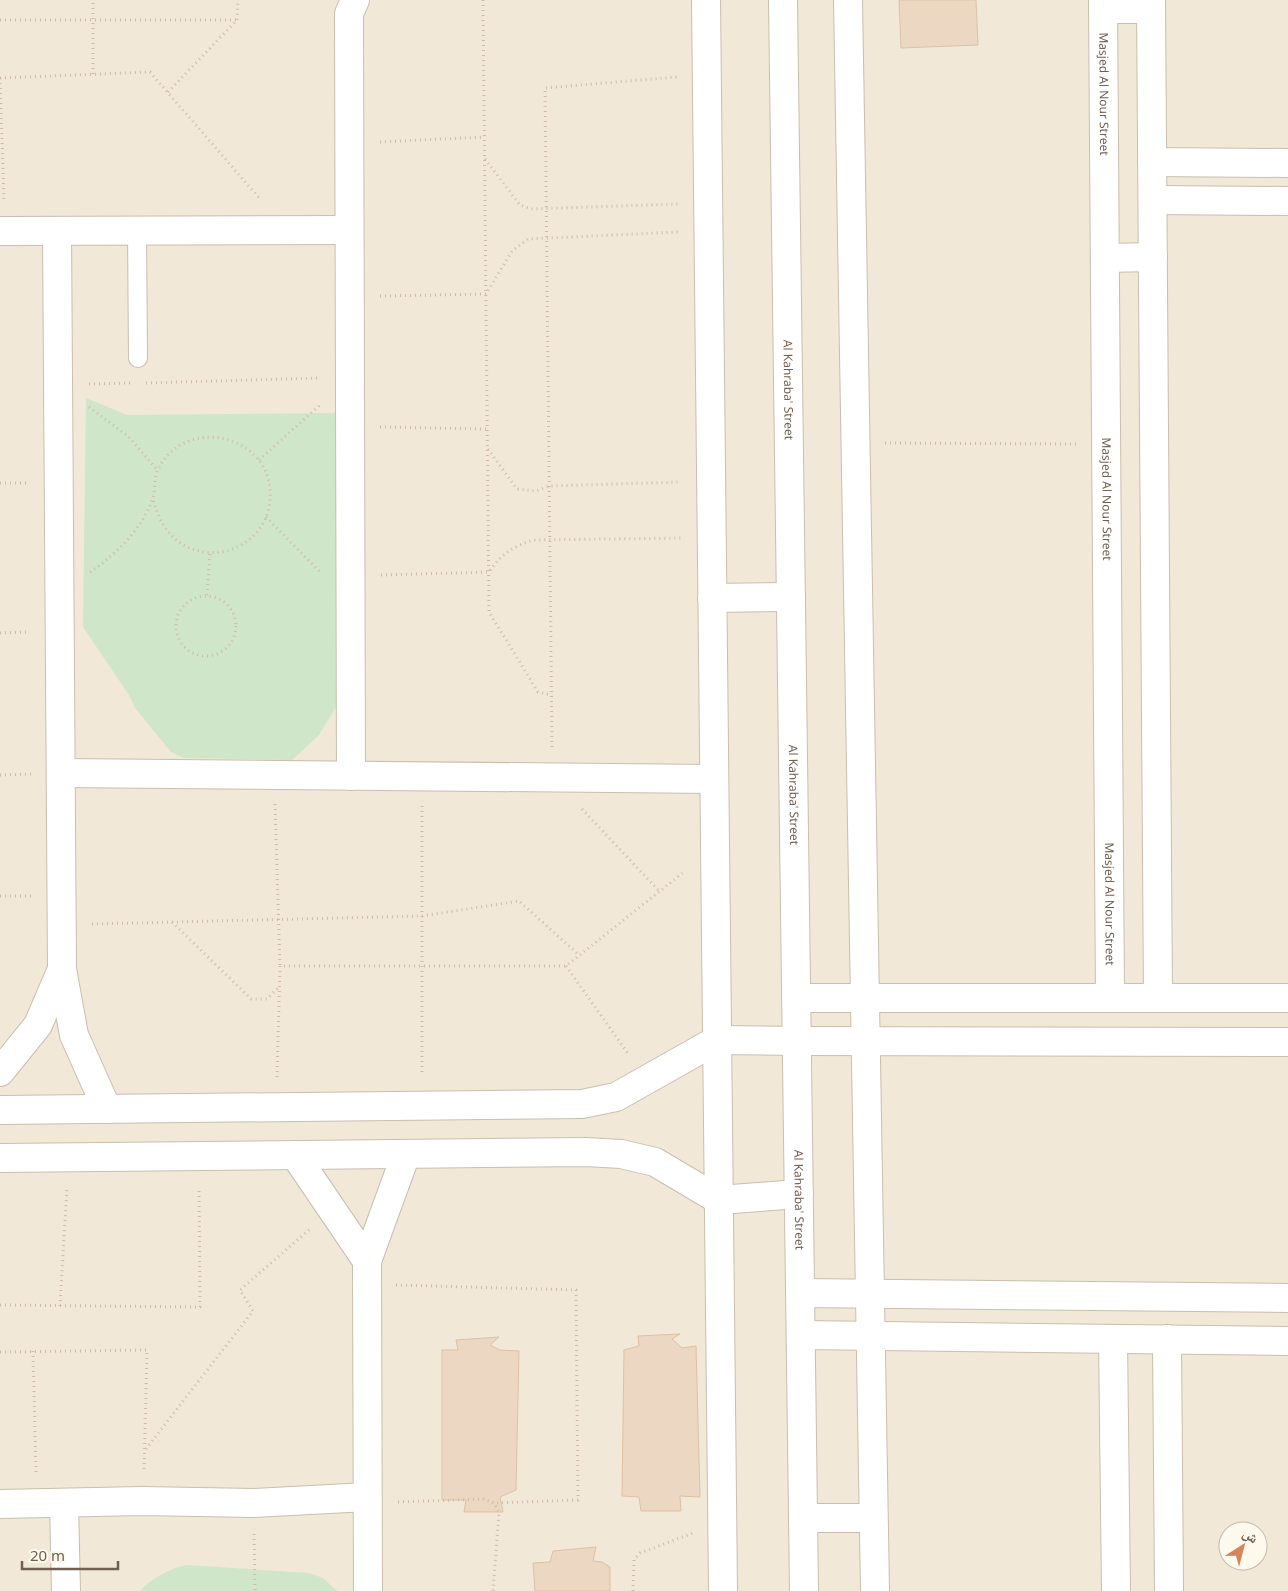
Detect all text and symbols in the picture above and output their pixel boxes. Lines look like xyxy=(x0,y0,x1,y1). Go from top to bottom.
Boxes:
street label: Masjed Al Nour Street xyxy=(1095,32,1113,156)
street label: Al Kahraba' Street xyxy=(779,340,798,441)
street label: Masjed Al Nour Street xyxy=(1098,437,1116,561)
street label: Al Kahraba' Street xyxy=(785,745,803,846)
street label: Masjed Al Nour Street xyxy=(1101,842,1119,966)
street label: Al Kahraba' Street xyxy=(790,1150,809,1251)
north arrow xyxy=(1218,1521,1268,1571)
text: ش xyxy=(1239,1523,1263,1547)
scale bar xyxy=(22,1538,119,1570)
text: 20 m xyxy=(30,1545,65,1565)

